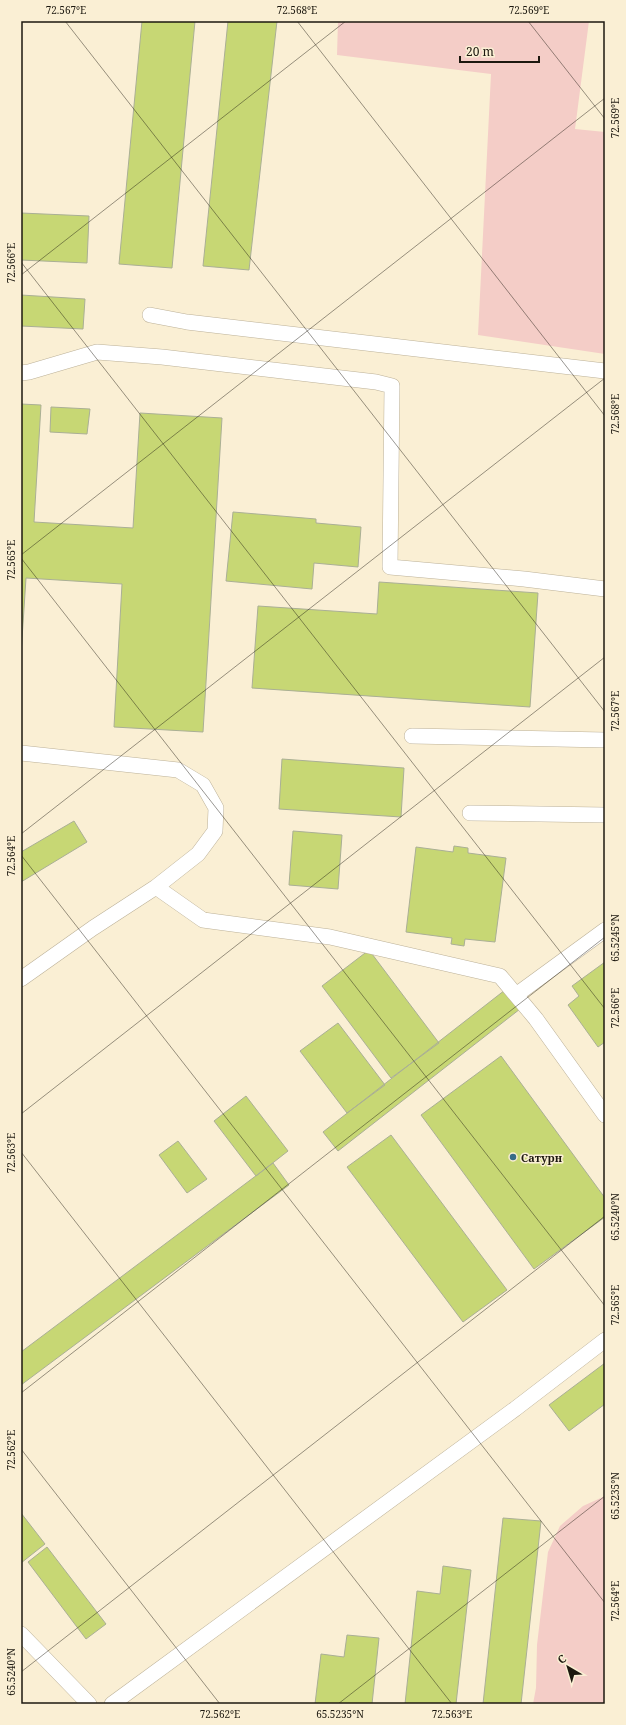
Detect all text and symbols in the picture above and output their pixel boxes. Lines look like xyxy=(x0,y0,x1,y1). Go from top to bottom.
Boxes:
text: 72.567°E xyxy=(46,3,86,17)
text: 72.568°E xyxy=(277,3,317,17)
text: 72.569°E xyxy=(509,3,549,17)
scale bar xyxy=(460,38,539,64)
text: 20 m xyxy=(466,43,494,60)
text: 72.569°E xyxy=(608,98,622,138)
text: 72.566°E xyxy=(4,243,18,283)
text: 72.568°E xyxy=(608,394,622,434)
text: 72.565°E xyxy=(4,540,18,580)
text: 72.567°E xyxy=(608,691,622,731)
text: 72.564°E xyxy=(4,836,18,876)
text: 65.5245°N xyxy=(608,914,622,962)
text: 72.566°E xyxy=(608,988,622,1028)
text: 72.563°E xyxy=(4,1133,18,1173)
place label: Сатурн xyxy=(521,1150,563,1165)
marker: Сатурн xyxy=(508,1152,518,1162)
text: 65.5240°N xyxy=(608,1193,622,1241)
text: 72.565°E xyxy=(608,1285,622,1325)
text: 72.562°E xyxy=(4,1430,18,1470)
text: 65.5235°N xyxy=(608,1472,622,1520)
text: 72.564°E xyxy=(608,1581,622,1621)
north arrow xyxy=(548,1647,588,1687)
text: 65.5240°N xyxy=(4,1648,18,1696)
text: С xyxy=(554,1651,569,1667)
text: 72.562°E xyxy=(200,1707,240,1721)
text: 65.5235°N xyxy=(316,1707,364,1721)
text: 72.563°E xyxy=(432,1707,472,1721)

